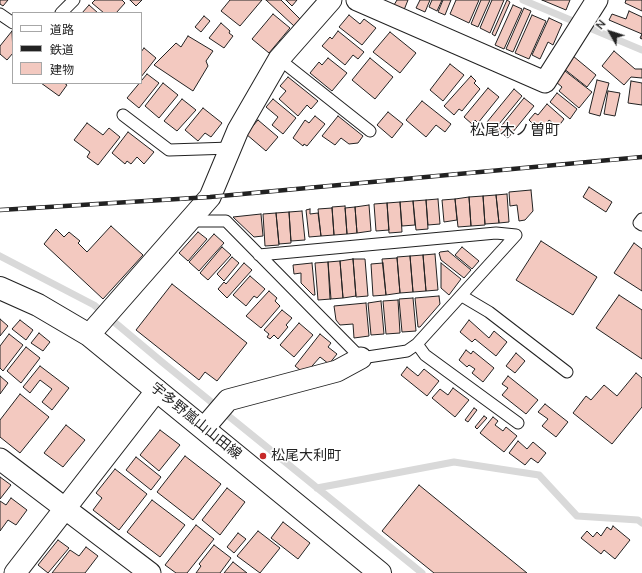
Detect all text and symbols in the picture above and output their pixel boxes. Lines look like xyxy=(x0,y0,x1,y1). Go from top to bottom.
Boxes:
legend xyxy=(12,12,142,84)
north arrow xyxy=(590,12,630,52)
text: N xyxy=(593,17,609,32)
text: 道路 xyxy=(50,22,74,37)
text: 鉄道 xyxy=(50,42,74,57)
text: 建物 xyxy=(50,62,74,77)
district label: 松尾木ノ曽町 xyxy=(470,121,560,139)
street label: 宇多野嵐山山田線 xyxy=(147,379,245,463)
place label: 松尾大利町 xyxy=(271,448,341,464)
marker: 松尾大利町 xyxy=(258,451,268,461)

